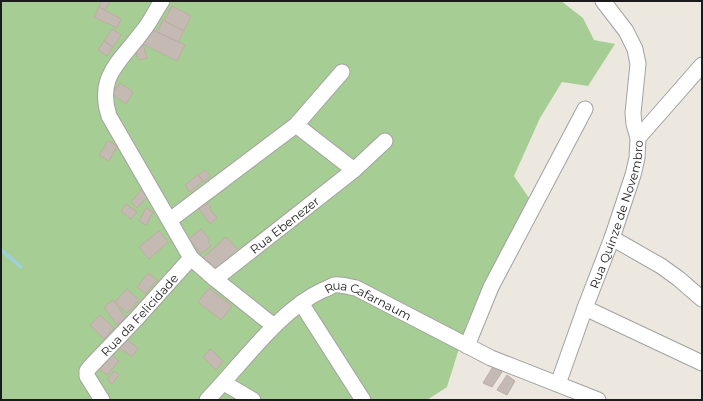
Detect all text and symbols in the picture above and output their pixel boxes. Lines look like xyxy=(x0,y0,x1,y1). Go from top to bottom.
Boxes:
street label: Rua Quinze de Novembro xyxy=(586,140,645,290)
street label: Rua Ebenezer xyxy=(247,193,322,256)
street label: Rua da Felicidade xyxy=(97,270,181,359)
street label: Rua Cafarnaum xyxy=(321,277,414,323)

